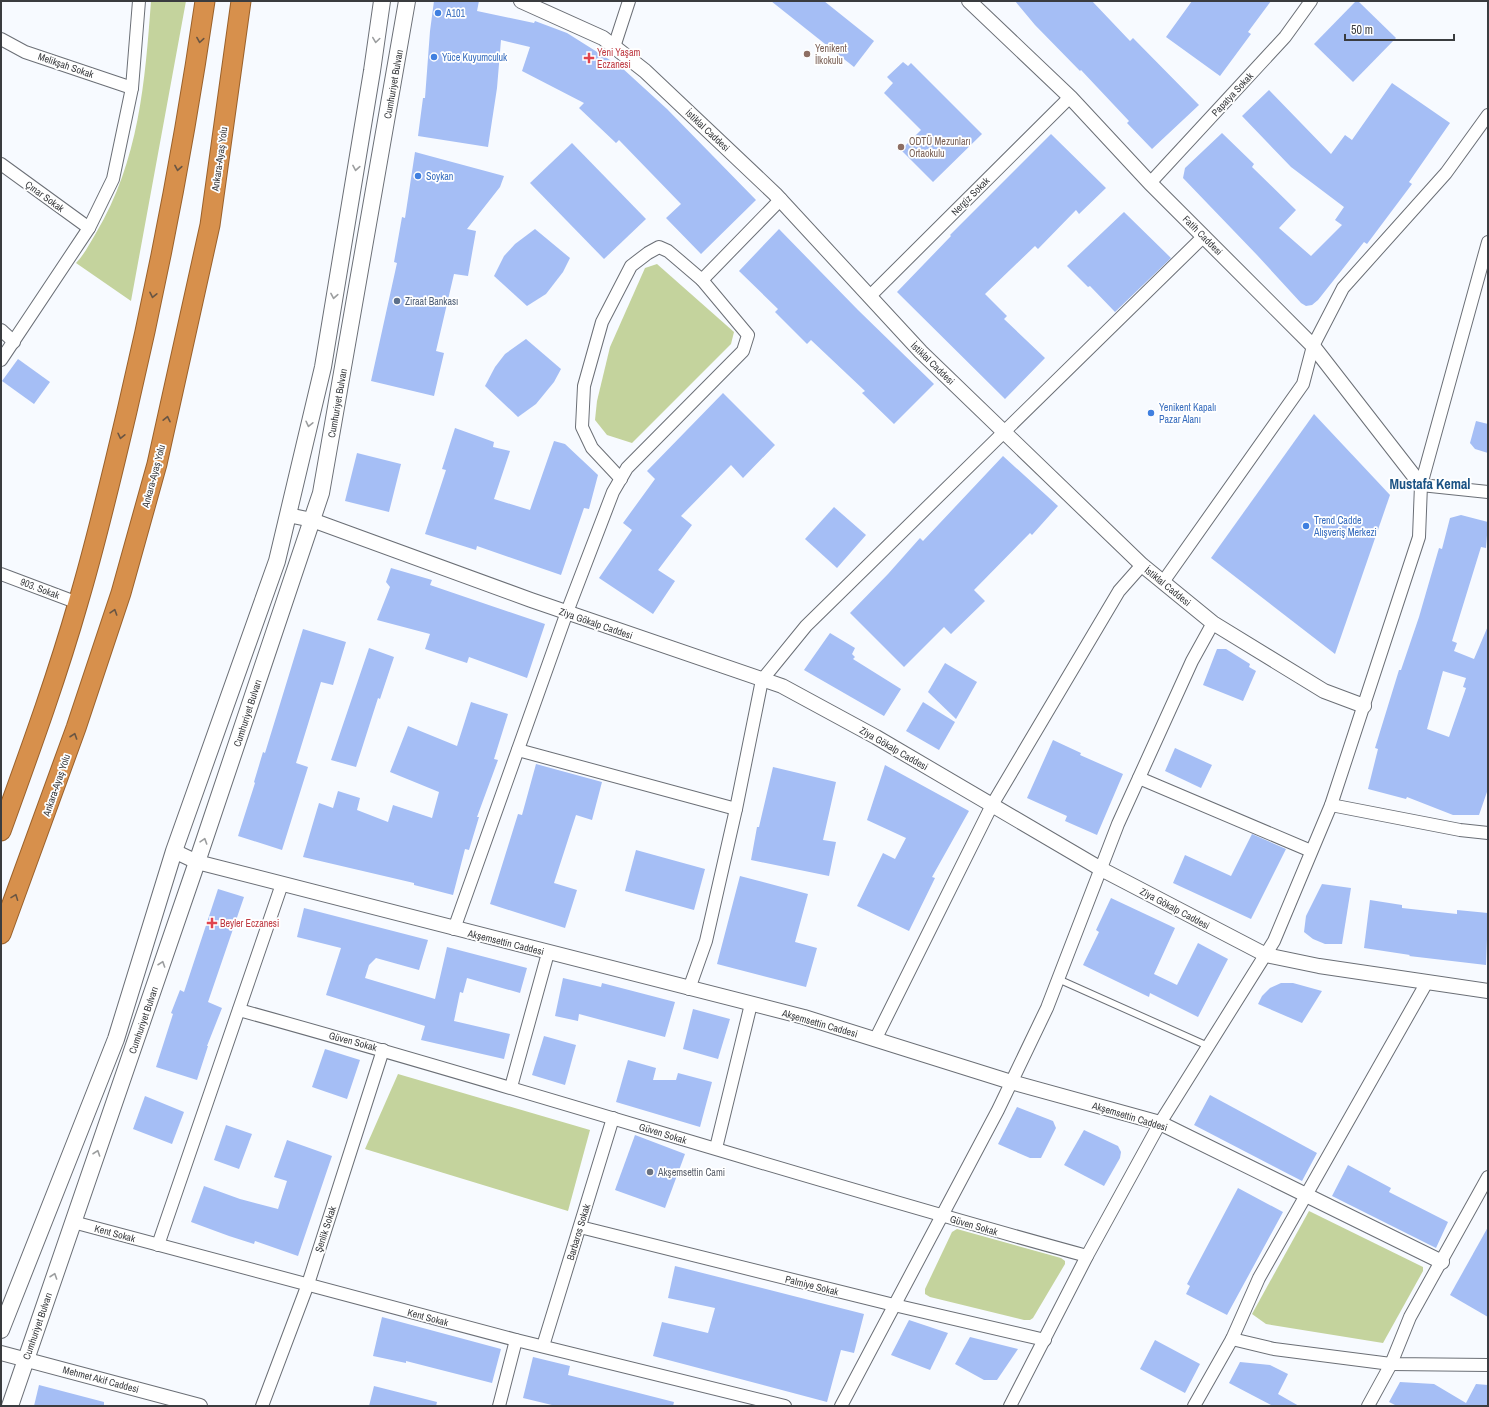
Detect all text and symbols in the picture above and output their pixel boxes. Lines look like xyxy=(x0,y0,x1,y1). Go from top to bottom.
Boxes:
place label: A101 xyxy=(445,7,466,20)
marker: A101 xyxy=(433,8,443,18)
scale bar xyxy=(1345,16,1454,42)
text: 50 m xyxy=(1351,22,1373,38)
one-way arrow xyxy=(196,37,205,43)
one-way arrow xyxy=(372,37,381,43)
place label: Yenikent İlkokulu xyxy=(815,42,847,67)
place label: Yeni Yaşam Eczanesi xyxy=(597,46,640,71)
street label: Cumhuriyet Bulvarı xyxy=(381,48,406,120)
marker: Yenikent İlkokulu xyxy=(802,49,812,59)
street label: Melikşah Sokak xyxy=(36,50,96,81)
place label: Yüce Kuyumculuk xyxy=(442,51,508,64)
marker: Yüce Kuyumculuk xyxy=(429,52,439,62)
marker: Yeni Yaşam Eczanesi xyxy=(584,53,594,63)
street label: Papatya Sokak xyxy=(1209,69,1257,119)
street label: İstiklal Caddesi xyxy=(683,106,733,154)
street label: Ankara-Ayaş Yolu xyxy=(208,126,230,193)
place label: ODTÜ Mezunları Ortaokulu xyxy=(909,135,971,160)
marker: ODTÜ Mezunları Ortaokulu xyxy=(896,142,906,152)
one-way arrow xyxy=(174,165,183,171)
one-way arrow xyxy=(352,165,361,171)
place label: Soykan xyxy=(426,170,453,183)
marker: Soykan xyxy=(413,171,423,181)
street label: Nergiz Sokak xyxy=(948,174,993,218)
street label: Çınar Sokak xyxy=(23,178,68,215)
street label: Fatih Caddesi xyxy=(1180,213,1225,258)
one-way arrow xyxy=(149,292,157,298)
one-way arrow xyxy=(331,293,339,299)
place label: Ziraat Bankası xyxy=(405,295,458,308)
marker: Ziraat Bankası xyxy=(392,296,402,306)
street label: İstiklal Caddesi xyxy=(908,339,957,388)
street label: Cumhuriyet Bulvarı xyxy=(325,367,350,439)
place label: Yenikent Kapalı Pazar Alanı xyxy=(1159,401,1216,426)
marker: Yenikent Kapalı Pazar Alanı xyxy=(1146,408,1156,418)
one-way arrow xyxy=(163,416,171,423)
one-way arrow xyxy=(306,421,314,427)
one-way arrow xyxy=(117,432,125,439)
street label: Ankara-Ayaş Yolu xyxy=(139,443,168,510)
district label: Mustafa Kemal xyxy=(1389,475,1471,493)
place label: Trend Cadde Alışveriş Merkezi xyxy=(1313,514,1377,539)
marker: Trend Cadde Alışveriş Merkezi xyxy=(1301,521,1311,531)
street label: İstiklal Caddesi xyxy=(1142,564,1194,609)
street label: 903. Sokak xyxy=(18,575,62,602)
street label: Ziya Gökalp Caddesi xyxy=(557,605,634,642)
one-way arrow xyxy=(110,609,118,616)
street label: Cumhuriyet Bulvarı xyxy=(230,678,265,749)
street label: Ziya Gökalp Caddesi xyxy=(857,724,930,773)
one-way arrow xyxy=(69,732,77,739)
street label: Ankara-Ayaş Yolu xyxy=(39,752,73,819)
one-way arrow xyxy=(200,838,208,845)
street label: Ziya Gökalp Caddesi xyxy=(1138,885,1212,932)
one-way arrow xyxy=(10,894,18,901)
place label: Beyler Eczanesi xyxy=(220,917,279,930)
marker: Beyler Eczanesi xyxy=(207,918,217,928)
street label: Akşemsettin Caddesi xyxy=(466,927,545,958)
one-way arrow xyxy=(157,961,166,968)
street label: Cumhuriyet Bulvarı xyxy=(126,985,161,1055)
street label: Akşemsettin Caddesi xyxy=(780,1006,859,1040)
street label: Güven Sokak xyxy=(327,1029,379,1054)
street label: Akşemsettin Caddesi xyxy=(1090,1099,1169,1134)
street label: Güven Sokak xyxy=(637,1120,689,1147)
one-way arrow xyxy=(92,1150,100,1157)
place label: Akşemsettin Cami xyxy=(657,1166,725,1179)
marker: Akşemsettin Cami xyxy=(645,1167,655,1177)
street label: Barbaros Sokak xyxy=(564,1201,593,1262)
street label: Şenlik Sokak xyxy=(312,1204,339,1254)
street label: Güven Sokak xyxy=(948,1212,1000,1239)
street label: Kent Sokak xyxy=(93,1222,138,1245)
one-way arrow xyxy=(50,1273,58,1280)
street label: Palmiye Sokak xyxy=(784,1273,841,1299)
street label: Cumhuriyet Bulvarı xyxy=(20,1291,55,1361)
street label: Kent Sokak xyxy=(406,1306,451,1329)
street label: Mehmet Akif Caddesi xyxy=(61,1363,140,1396)

